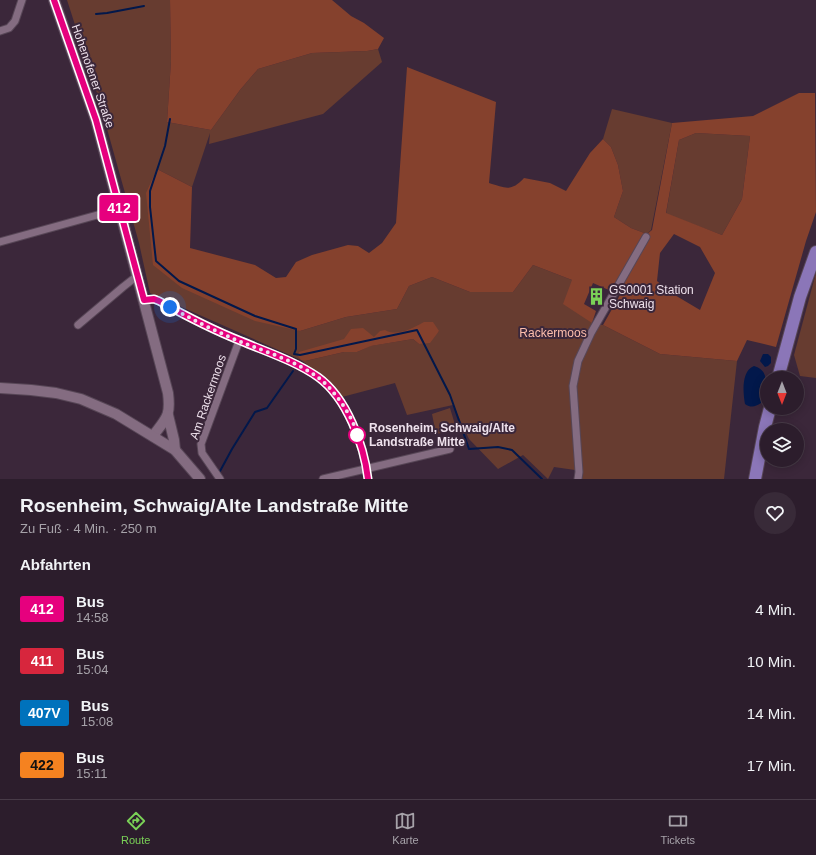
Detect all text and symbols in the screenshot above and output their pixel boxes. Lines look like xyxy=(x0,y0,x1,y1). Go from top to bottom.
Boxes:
street label: Hohenofener Straße xyxy=(69,22,117,130)
line badge: 412 xyxy=(96,195,142,221)
text: 412 xyxy=(107,200,131,216)
place label: GS0001 Station Schwaig xyxy=(609,283,694,311)
building icon: GS0001 Station Schwaig xyxy=(586,287,606,307)
your location xyxy=(160,297,180,317)
park label: Rackermoos xyxy=(519,326,587,340)
street label: Am Rackermoos xyxy=(187,353,229,441)
north arrow xyxy=(760,371,804,415)
map controls xyxy=(760,371,804,467)
place label: Rosenheim, Schwaig/Alte Landstraße Mitte xyxy=(369,421,515,449)
button: layers xyxy=(760,423,804,467)
marker: Rosenheim, Schwaig/Alte Landstraße Mitte xyxy=(348,426,366,444)
button: heart xyxy=(754,492,796,534)
text: Rosenheim, Schwaig/Alte Landstraße Mitte xyxy=(20,495,409,516)
text: Zu Fuß · 4 Min. · 250 m xyxy=(20,521,157,536)
text: Abfahrten xyxy=(20,556,91,573)
text: Bus xyxy=(76,593,104,610)
text: 412 xyxy=(30,601,54,617)
text: 4 Min. xyxy=(755,601,796,618)
text: 14:58 xyxy=(76,610,109,625)
text: Bus xyxy=(76,645,104,662)
text: 411 xyxy=(31,653,53,669)
text: 10 Min. xyxy=(747,653,796,670)
text: 15:04 xyxy=(76,662,109,677)
text: Bus xyxy=(81,697,109,714)
text: 407V xyxy=(28,705,61,721)
text: 14 Min. xyxy=(747,705,796,722)
text: 15:08 xyxy=(81,714,113,729)
text: Bus xyxy=(76,749,104,766)
text: 422 xyxy=(30,757,54,773)
text: 17 Min. xyxy=(747,757,796,774)
text: 15:11 xyxy=(76,766,108,781)
tab: Route xyxy=(121,810,150,846)
tab: Karte xyxy=(392,810,419,846)
tab: Tickets xyxy=(661,810,695,846)

